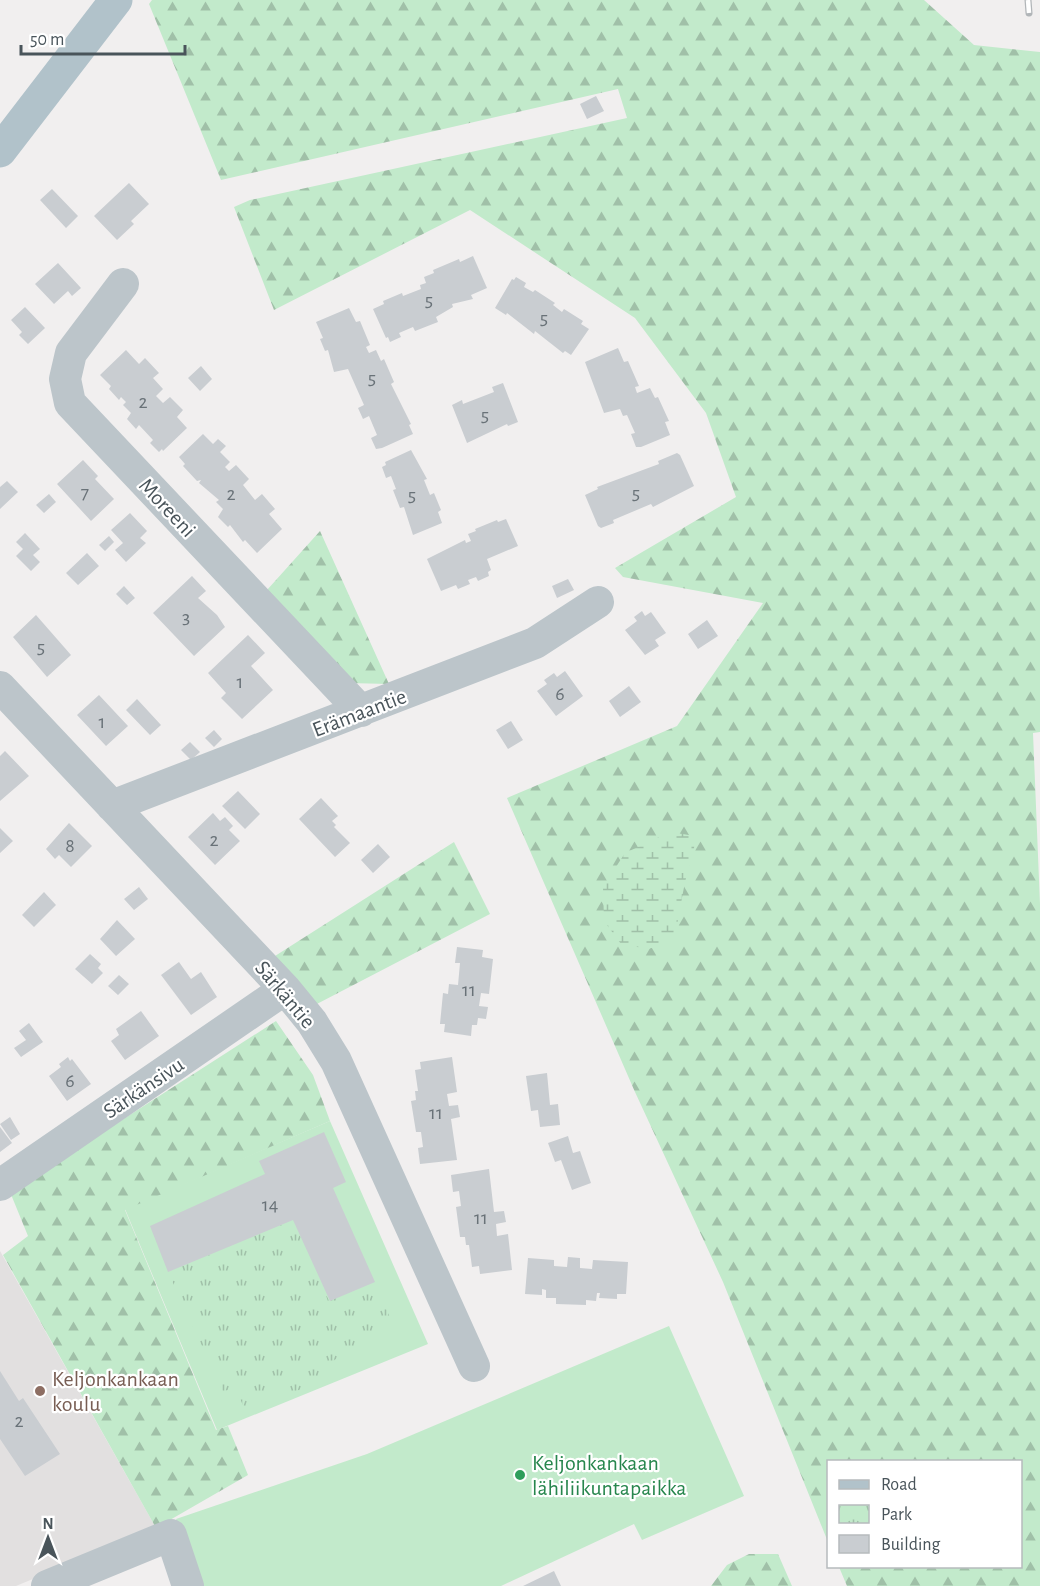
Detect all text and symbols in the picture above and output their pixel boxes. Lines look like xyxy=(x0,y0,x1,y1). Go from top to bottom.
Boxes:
scale bar xyxy=(21,18,184,56)
text: 50 m xyxy=(30,31,64,49)
house number: 5 xyxy=(425,290,433,310)
house number: 5 xyxy=(540,308,548,328)
house number: 5 xyxy=(368,368,376,388)
house number: 2 xyxy=(138,392,148,412)
house number: 5 xyxy=(481,405,489,425)
street label: Moreeni xyxy=(135,474,200,541)
house number: 7 xyxy=(81,483,89,503)
house number: 5 xyxy=(632,483,640,503)
house number: 2 xyxy=(226,484,236,504)
house number: 5 xyxy=(408,485,416,505)
house number: 3 xyxy=(182,607,190,627)
house number: 5 xyxy=(37,637,45,657)
house number: 1 xyxy=(237,672,243,692)
house number: 6 xyxy=(555,684,565,704)
street label: Erämaantie xyxy=(309,685,409,741)
house number: 1 xyxy=(99,712,105,732)
house number: 2 xyxy=(209,830,219,850)
house number: 8 xyxy=(65,836,75,856)
street label: Särkäntie xyxy=(251,957,319,1033)
house number: 11 xyxy=(462,980,476,1000)
street label: Särkänsivu xyxy=(99,1053,188,1123)
house number: 6 xyxy=(65,1071,75,1091)
house number: 11 xyxy=(429,1103,443,1123)
house number: 14 xyxy=(262,1195,278,1215)
house number: 11 xyxy=(474,1208,488,1228)
place label: Keljonkankaan koulu xyxy=(52,1368,179,1415)
marker: Keljonkankaan koulu xyxy=(33,1384,47,1398)
house number: 2 xyxy=(14,1411,24,1431)
place label: Keljonkankaan lähiliikuntapaikka xyxy=(532,1452,687,1499)
legend xyxy=(827,1460,1022,1568)
marker: Keljonkankaan lähiliikuntapaikka xyxy=(513,1468,527,1482)
text: Road xyxy=(881,1476,917,1494)
text: Park xyxy=(881,1506,913,1524)
north arrow xyxy=(18,1508,78,1568)
text: N xyxy=(42,1516,54,1532)
text: Building xyxy=(881,1536,941,1554)

